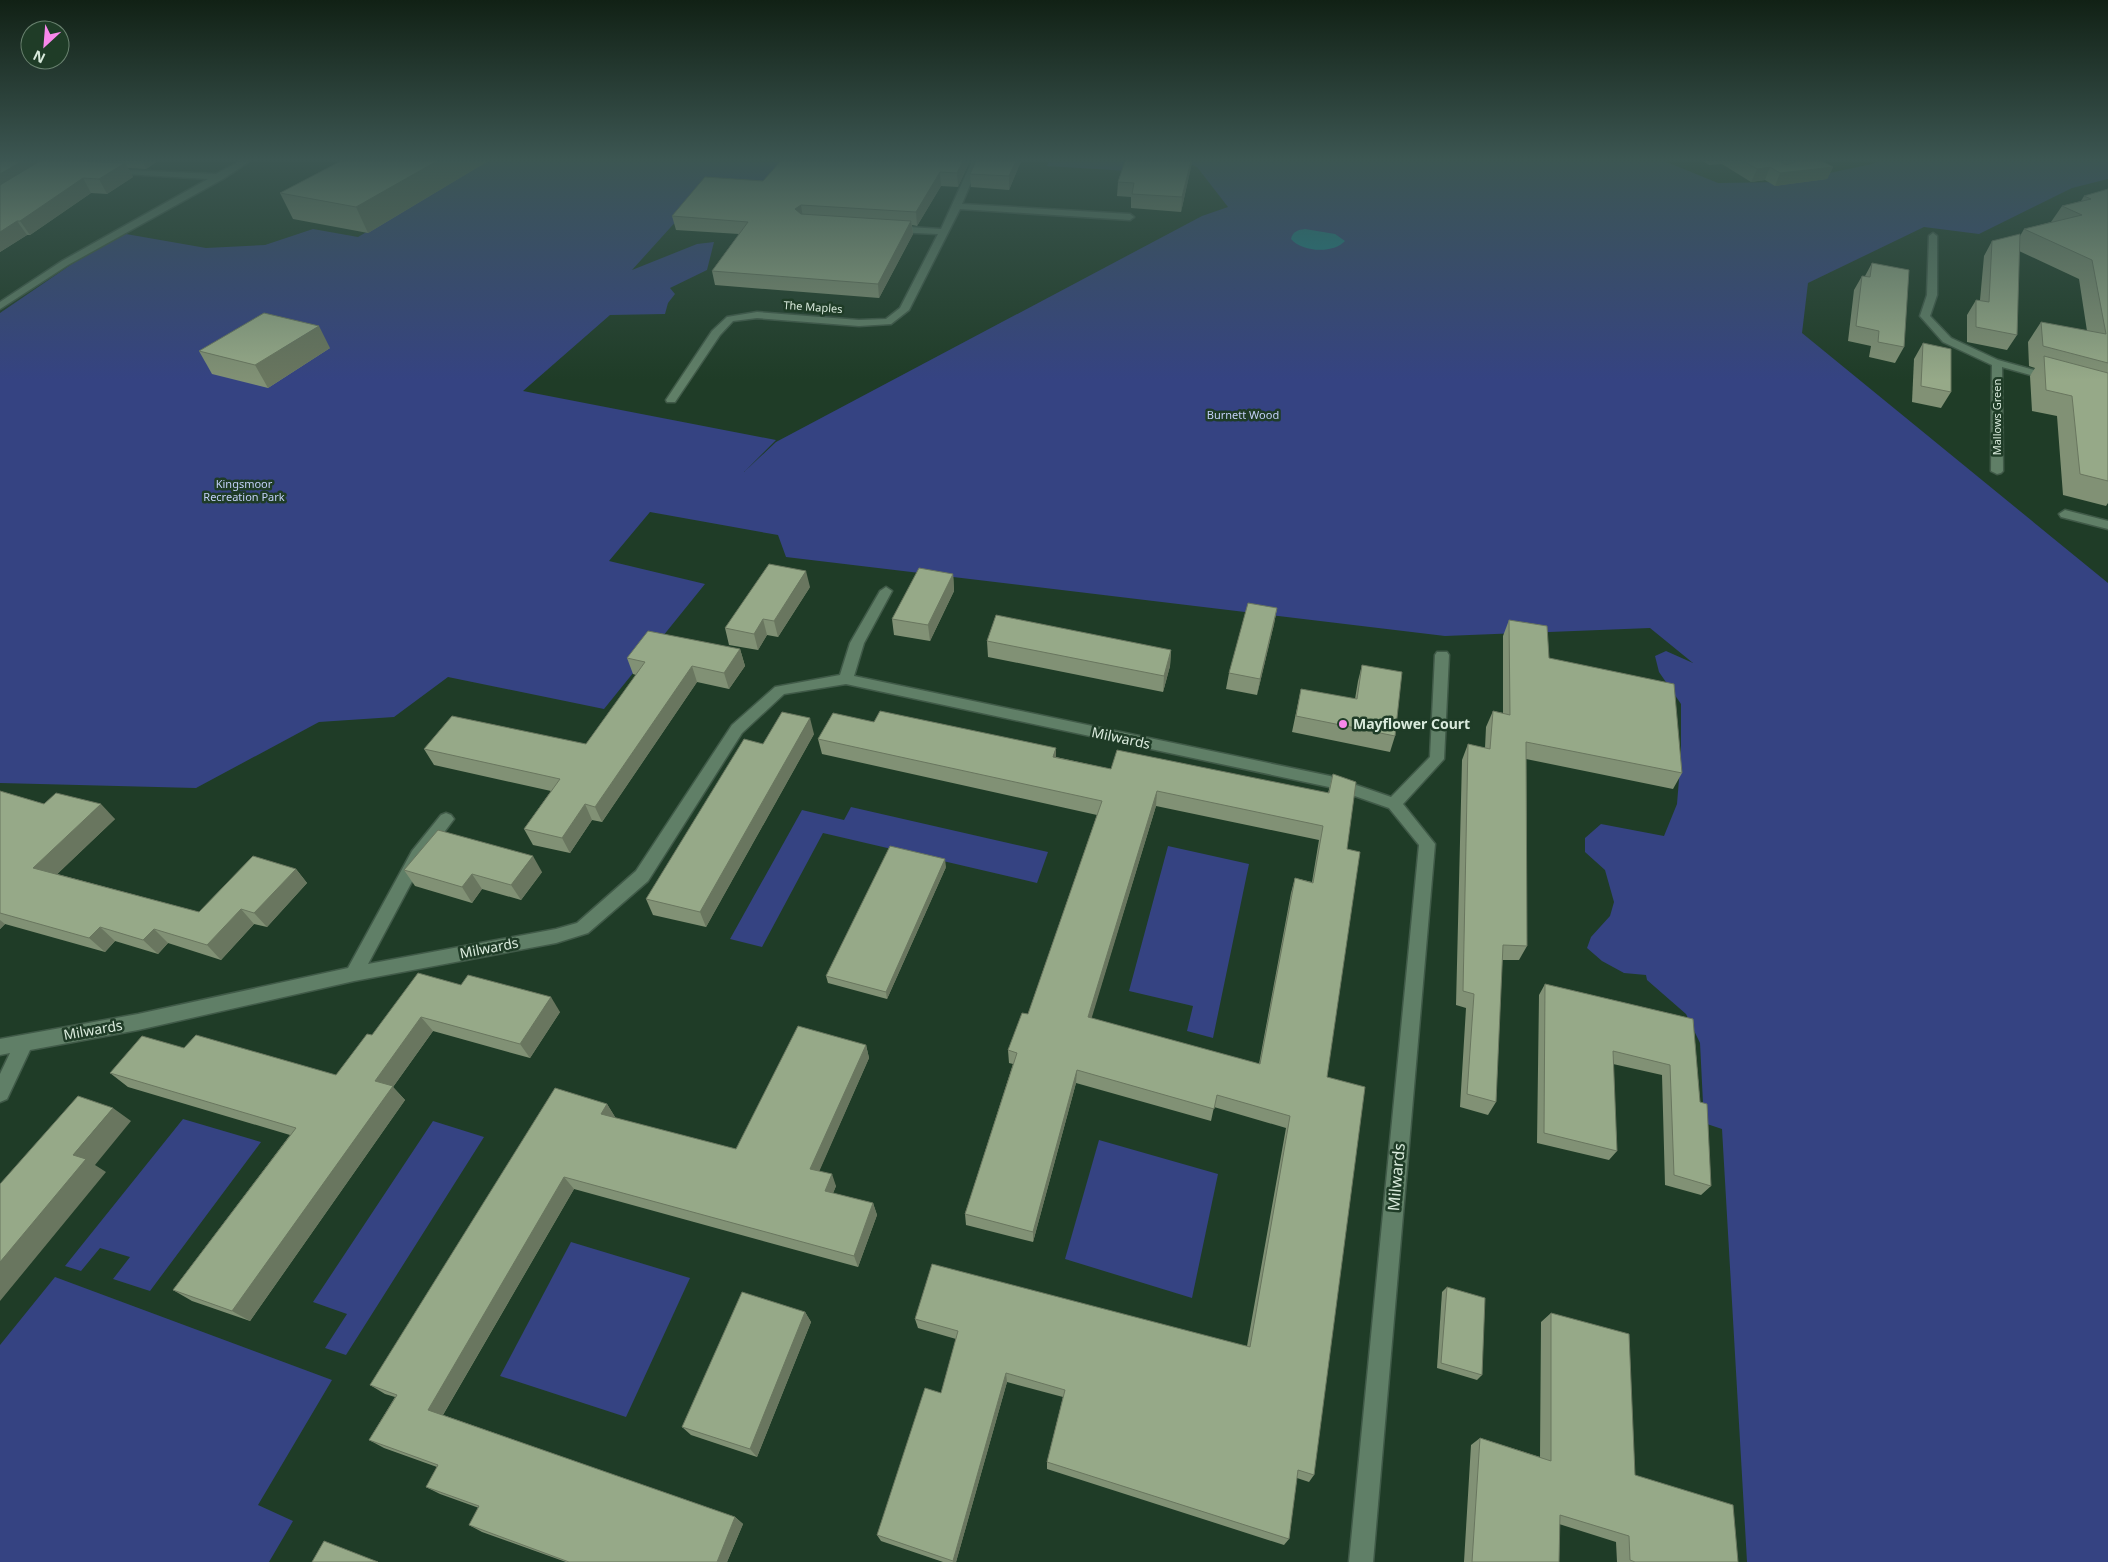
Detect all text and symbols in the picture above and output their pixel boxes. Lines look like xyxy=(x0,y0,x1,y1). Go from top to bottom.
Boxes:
north arrow xyxy=(20,20,70,70)
text: N xyxy=(30,46,48,68)
street label: The Maples xyxy=(783,297,843,316)
street label: Mallows Green xyxy=(1989,379,2004,455)
park label: Burnett Wood xyxy=(1207,407,1279,422)
park label: Kingsmoor Recreation Park xyxy=(203,476,285,504)
place label: Mayflower Court xyxy=(1353,714,1470,733)
marker: Mayflower Court xyxy=(1337,718,1349,730)
street label: Milwards xyxy=(1090,722,1153,753)
street label: Milwards xyxy=(458,932,520,963)
street label: Milwards xyxy=(62,1015,124,1044)
street label: Milwards xyxy=(1382,1142,1410,1212)

